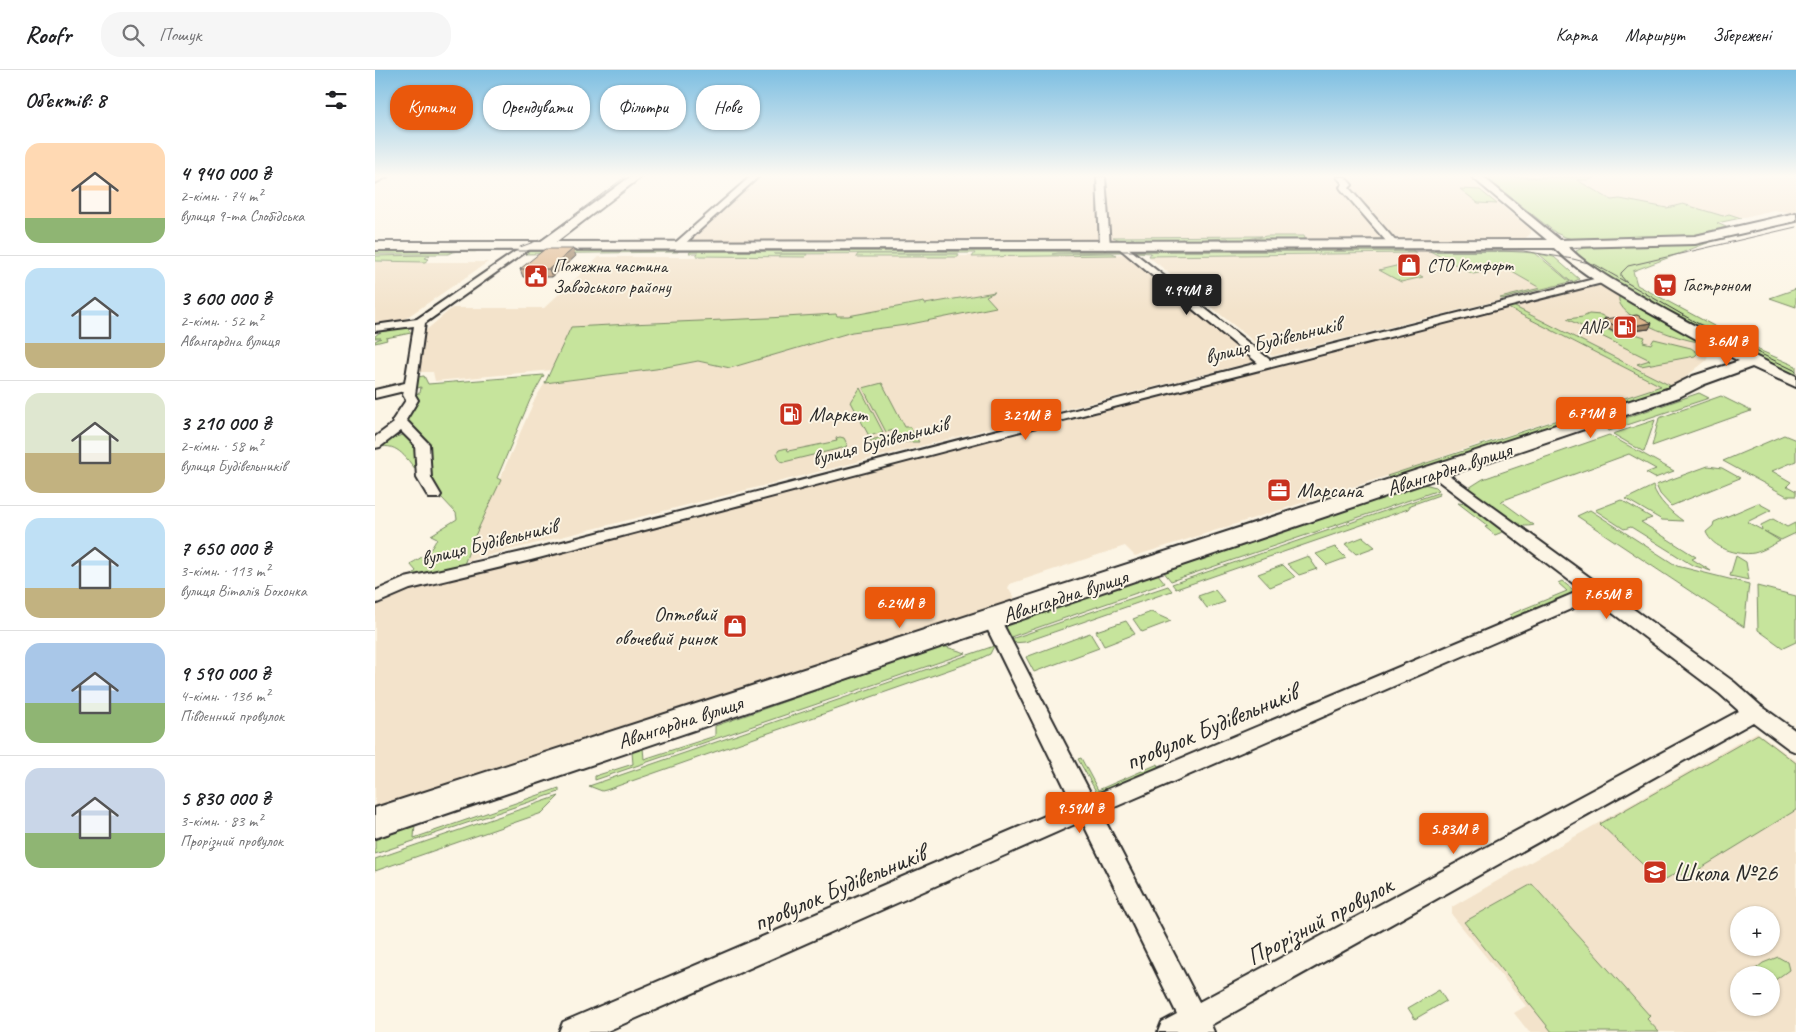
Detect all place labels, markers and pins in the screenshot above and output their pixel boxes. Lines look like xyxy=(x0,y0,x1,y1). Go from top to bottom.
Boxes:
shop icon: СТО Комфорт xyxy=(1396,252,1422,278)
place label: СТО Комфорт xyxy=(1427,254,1514,276)
place label: Пожежна частина Заводського району xyxy=(553,255,672,298)
public building icon: Пожежна частина Заводського району xyxy=(523,263,549,289)
supermarket icon: Гастроном xyxy=(1652,272,1678,298)
pin: 4.94M ₴ xyxy=(1141,274,1233,316)
place label: Гастроном xyxy=(1683,274,1752,296)
fuel station icon: ANP xyxy=(1612,314,1638,340)
place label: ANP xyxy=(1579,316,1609,338)
pin: 3.6M ₴ xyxy=(1686,324,1768,367)
pin: 6.71M ₴ xyxy=(1545,396,1637,439)
pin: 3.21M ₴ xyxy=(980,398,1072,441)
fuel station icon: Маркет xyxy=(778,401,804,427)
place label: Маркет xyxy=(809,401,869,427)
office icon: Марсана xyxy=(1266,477,1292,503)
place label: Марсана xyxy=(1297,477,1365,503)
pin: 7.65M ₴ xyxy=(1561,578,1653,620)
pin: 6.24M ₴ xyxy=(854,586,946,629)
place label: Оптовий овочевий ринок xyxy=(614,601,718,651)
shop icon: Оптовий овочевий ринок xyxy=(722,613,748,639)
pin: 9.59M ₴ xyxy=(1034,792,1126,834)
pin: 5.83M ₴ xyxy=(1408,812,1500,855)
place label: Школа №26 xyxy=(1673,857,1778,889)
school or university icon: Школа №26 xyxy=(1642,859,1668,885)

